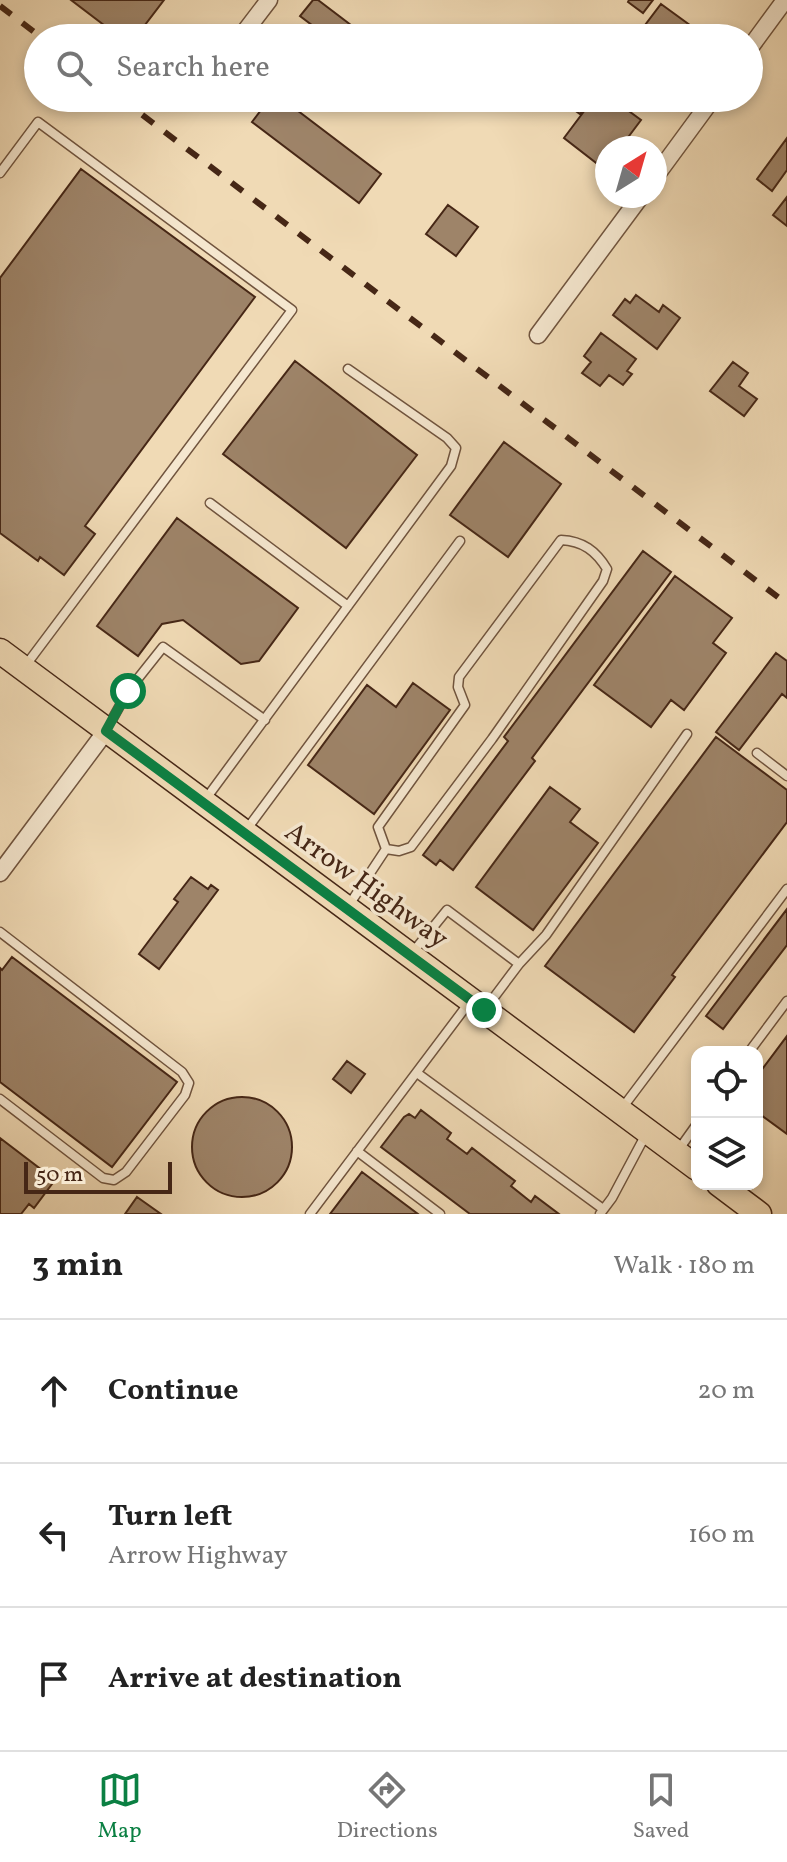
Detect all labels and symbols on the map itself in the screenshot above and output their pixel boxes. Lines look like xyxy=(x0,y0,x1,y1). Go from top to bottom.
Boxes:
north arrow xyxy=(595,136,667,208)
route start xyxy=(110,673,146,709)
street label: Arrow Highway xyxy=(276,813,456,959)
route end xyxy=(466,992,502,1028)
scale bar xyxy=(24,1158,172,1194)

